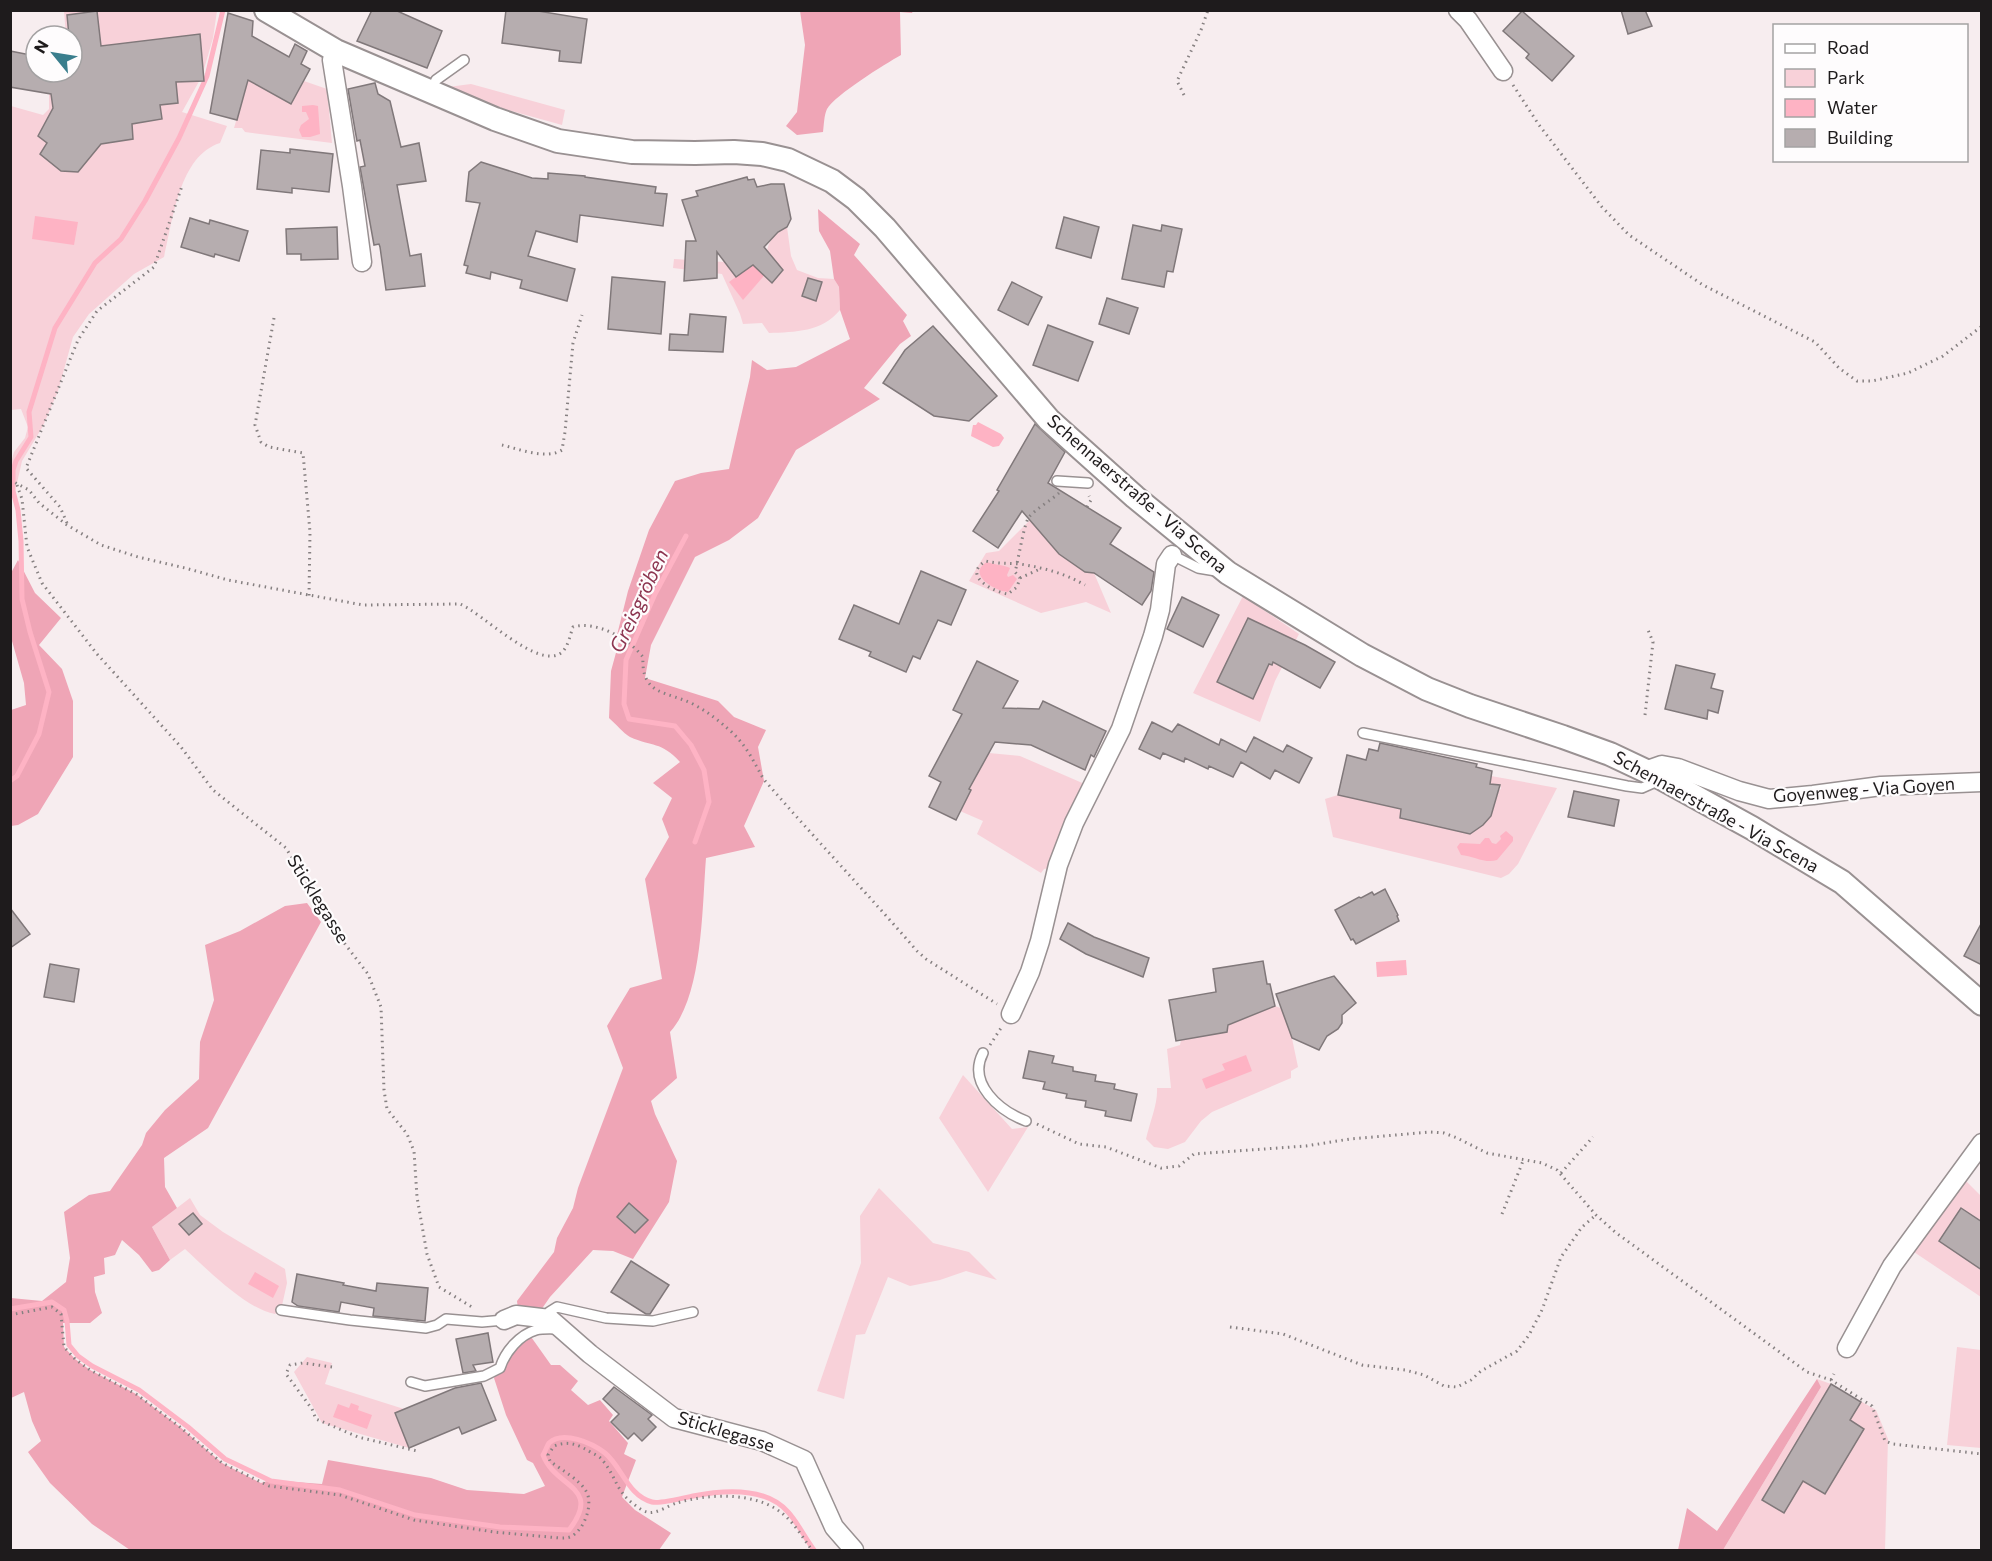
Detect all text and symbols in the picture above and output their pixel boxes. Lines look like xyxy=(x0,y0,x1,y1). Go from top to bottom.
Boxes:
north arrow xyxy=(24,24,84,84)
legend xyxy=(1773,24,1968,162)
text: N xyxy=(29,36,52,56)
text: Road xyxy=(1827,36,1869,58)
text: Park xyxy=(1827,66,1865,88)
text: Water xyxy=(1827,96,1878,118)
text: Building xyxy=(1827,126,1893,148)
street label: Schennaerstraße - Via Scena xyxy=(1043,409,1232,577)
water label: Greisgröben xyxy=(604,545,673,656)
street label: Schennaerstraße - Via Scena xyxy=(1610,745,1823,877)
street label: Goyenweg - Via Goyen xyxy=(1772,772,1956,806)
street label: Sticklegasse xyxy=(283,850,355,947)
street label: Sticklegasse xyxy=(675,1406,777,1456)

